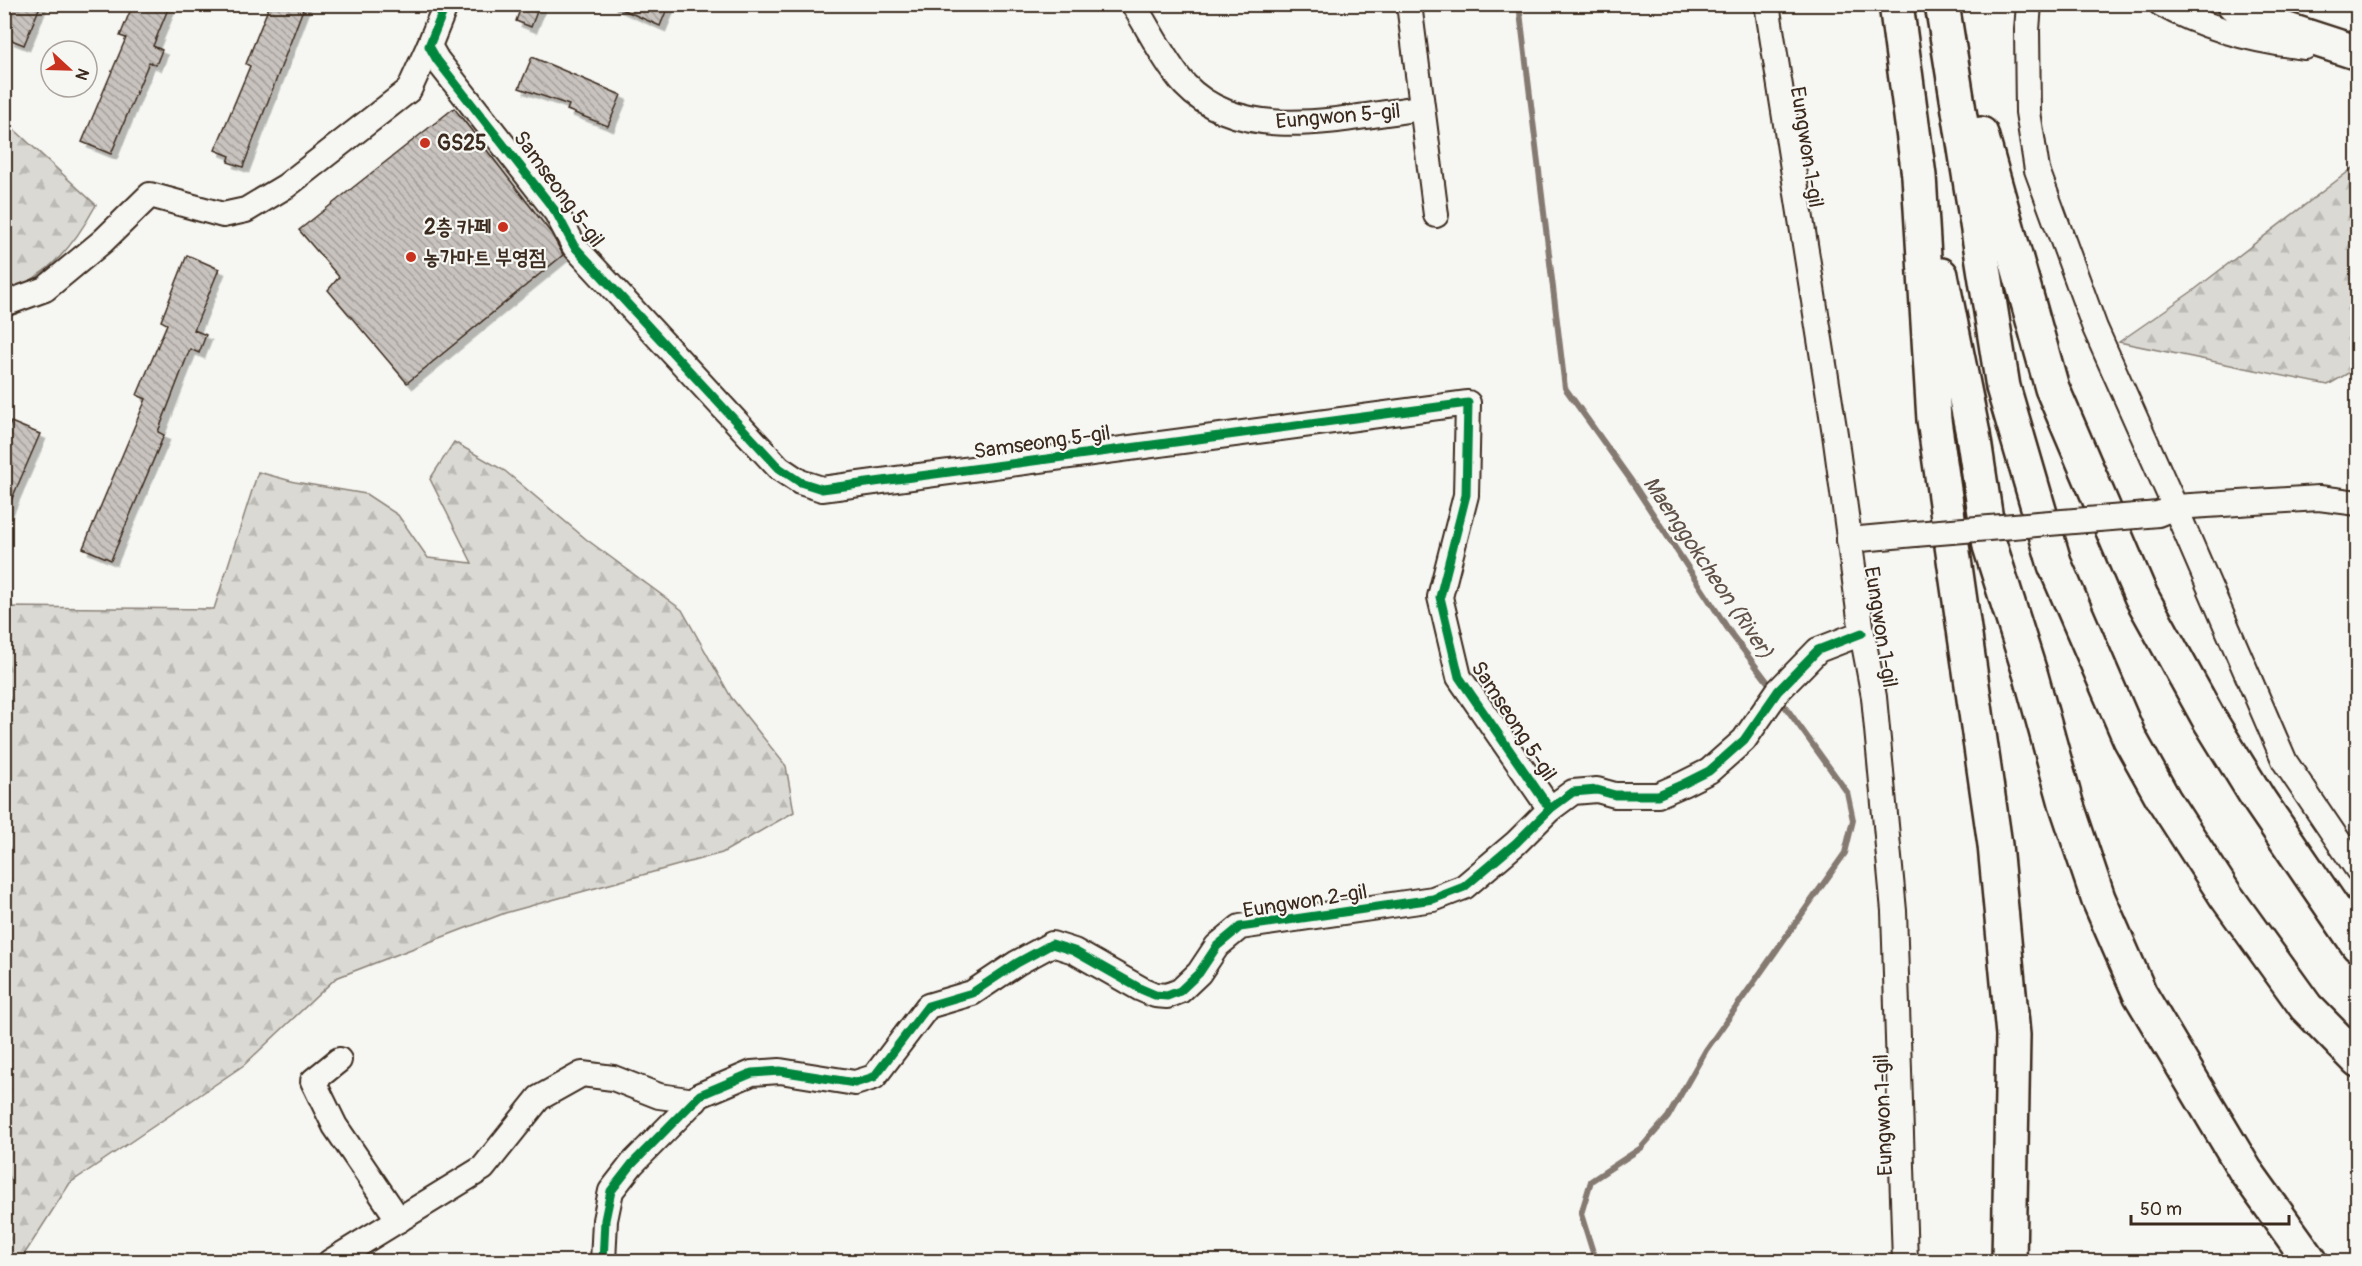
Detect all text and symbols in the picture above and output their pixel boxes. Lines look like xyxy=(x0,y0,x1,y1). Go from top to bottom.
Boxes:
north arrow xyxy=(39,39,99,99)
text: N xyxy=(71,65,93,83)
street label: Eungwon 1-gil xyxy=(1784,85,1829,209)
street label: Eungwon 5-gil xyxy=(1274,98,1402,135)
street label: Samseong 5-gil xyxy=(507,126,610,253)
place label: GS25 xyxy=(437,130,486,157)
marker: GS25 xyxy=(418,136,432,150)
place label: 2층 카페 xyxy=(424,214,491,241)
marker: 2층 카페 xyxy=(496,220,510,234)
place label: 농가마트 부영점 xyxy=(423,244,546,271)
marker: 농가마트 부영점 xyxy=(404,250,418,264)
street label: Samseong 5-gil xyxy=(972,420,1112,465)
water label: Maenggokcheon (River) xyxy=(1637,471,1780,665)
street label: Eungwon 1-gil xyxy=(1858,565,1903,689)
street label: Samseong 5-gil xyxy=(1465,656,1562,786)
street label: Eungwon 2-gil xyxy=(1241,878,1369,925)
street label: Eungwon 1-gil xyxy=(1868,1054,1899,1176)
scale bar xyxy=(2131,1188,2288,1226)
text: 50 m xyxy=(2140,1198,2182,1221)

